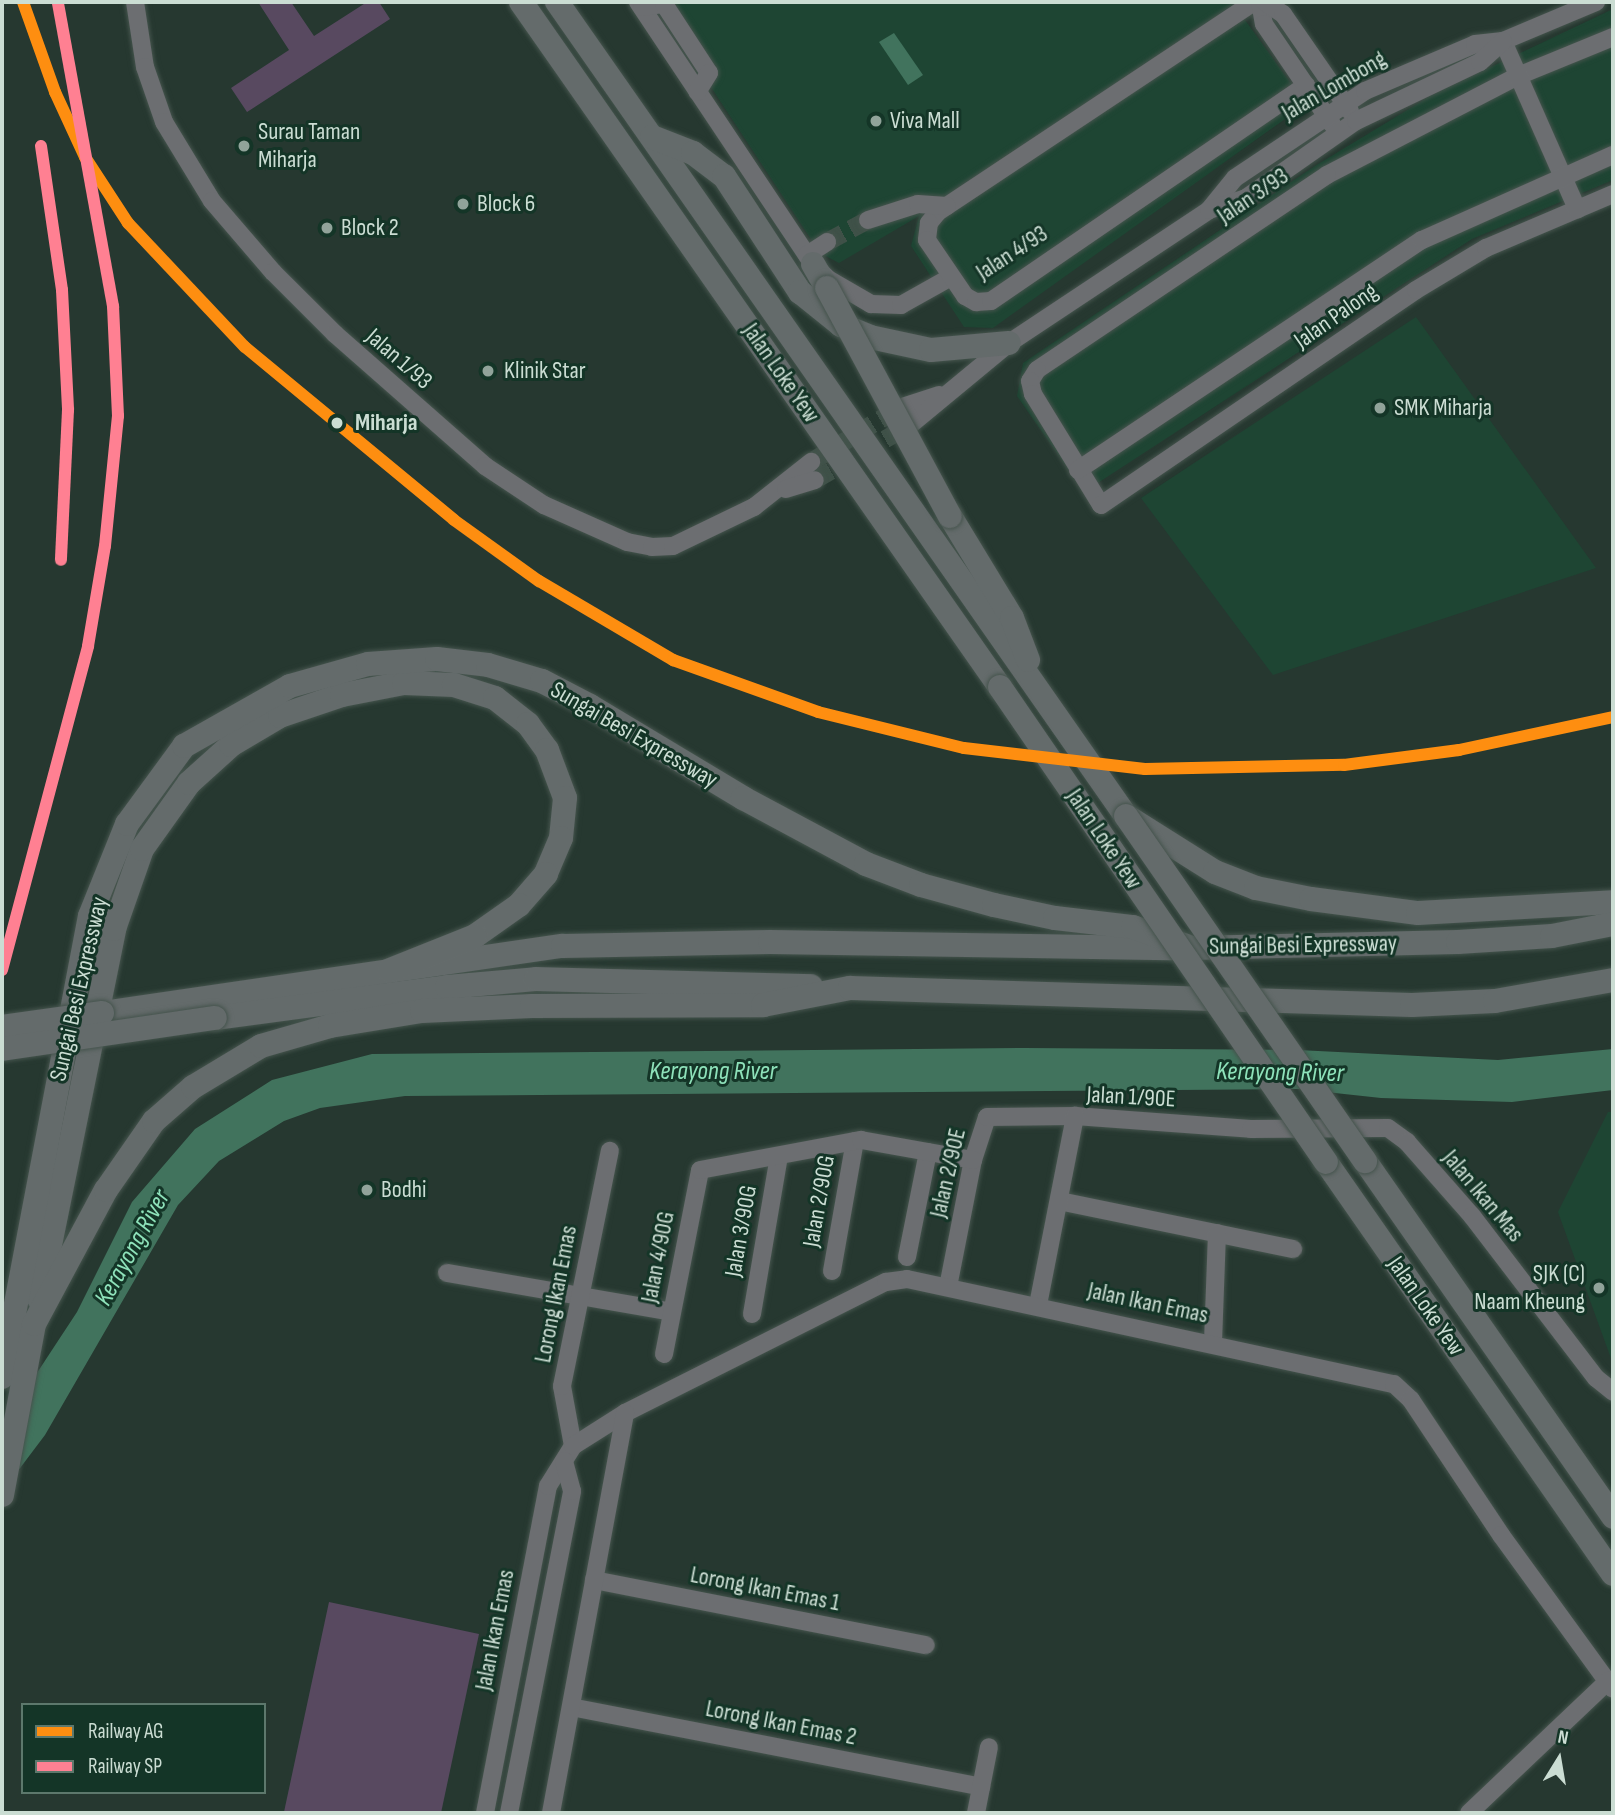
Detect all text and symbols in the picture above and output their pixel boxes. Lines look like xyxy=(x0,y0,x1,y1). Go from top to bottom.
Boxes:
street label: Jalan Lombong xyxy=(1277,45,1391,127)
place label: Viva Mall xyxy=(890,107,960,135)
marker: Viva Mall xyxy=(868,113,884,129)
place label: Surau Taman Miharja xyxy=(258,118,360,174)
marker: Surau Taman Miharja xyxy=(236,138,252,154)
street label: Jalan 3/93 xyxy=(1212,162,1294,230)
place label: Block 6 xyxy=(477,190,535,218)
marker: Block 6 xyxy=(455,196,471,212)
place label: Block 2 xyxy=(341,214,399,242)
street label: Jalan 4/93 xyxy=(971,219,1053,287)
marker: Block 2 xyxy=(319,220,335,236)
street label: Jalan Palong xyxy=(1289,277,1383,355)
street label: Jalan Loke Yew xyxy=(736,318,826,428)
street label: Jalan 1/93 xyxy=(360,322,438,396)
place label: Klinik Star xyxy=(504,357,586,385)
marker: Klinik Star xyxy=(478,361,498,381)
place label: SMK Miharja xyxy=(1394,394,1492,422)
marker: SMK Miharja xyxy=(1372,400,1388,416)
place label: Miharja xyxy=(355,409,418,437)
marker: Miharja xyxy=(325,411,349,435)
street label: Sungai Besi Expressway xyxy=(545,676,723,794)
street label: Jalan Loke Yew xyxy=(1060,783,1148,895)
street label: Sungai Besi Expressway xyxy=(44,894,114,1084)
street label: Sungai Besi Expressway xyxy=(1209,929,1397,961)
water label: Kerayong River xyxy=(649,1056,777,1088)
water label: Kerayong River xyxy=(1216,1056,1344,1090)
street label: Jalan 1/90E xyxy=(1086,1080,1176,1114)
street label: Jalan 2/90E xyxy=(924,1126,972,1220)
street label: Jalan Ikan Mas xyxy=(1436,1144,1530,1248)
street label: Jalan 2/90G xyxy=(797,1153,841,1249)
place label: Bodhi xyxy=(381,1176,426,1204)
marker: Bodhi xyxy=(359,1182,375,1198)
street label: Jalan 3/90G xyxy=(719,1183,763,1279)
water label: Kerayong River xyxy=(88,1185,178,1311)
street label: Jalan 4/90G xyxy=(635,1209,681,1305)
street label: Lorong Ikan Emas xyxy=(529,1223,583,1365)
street label: Jalan Loke Yew xyxy=(1381,1251,1471,1361)
place label: SJK (C) Naam Kheung xyxy=(1474,1260,1585,1316)
street label: Jalan Ikan Emas xyxy=(1085,1276,1211,1330)
marker: SJK (C) Naam Kheung xyxy=(1591,1280,1607,1296)
street label: Lorong Ikan Emas 1 xyxy=(688,1560,842,1618)
street label: Jalan Ikan Emas xyxy=(469,1567,521,1693)
street label: Lorong Ikan Emas 2 xyxy=(703,1694,859,1752)
legend xyxy=(21,1703,266,1794)
text: Railway AG xyxy=(88,1719,164,1744)
north arrow xyxy=(1524,1724,1594,1794)
text: N xyxy=(1556,1726,1570,1750)
text: Railway SP xyxy=(88,1754,162,1779)

